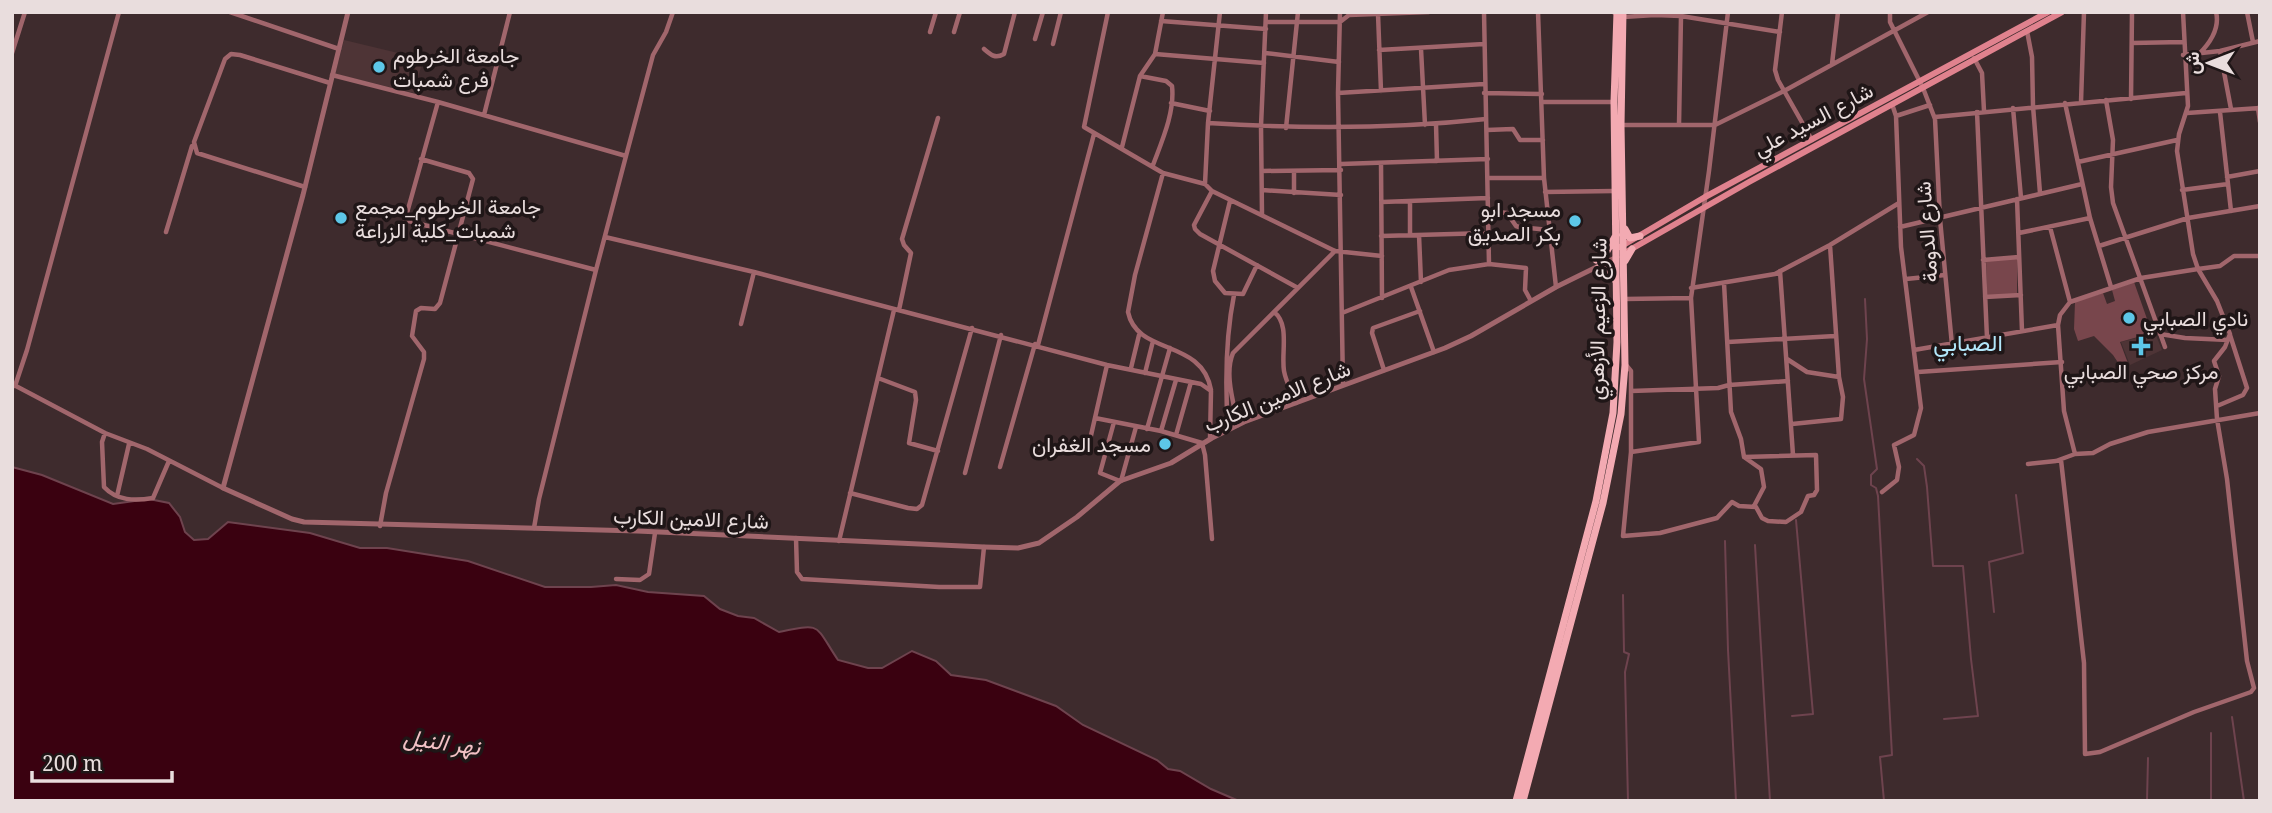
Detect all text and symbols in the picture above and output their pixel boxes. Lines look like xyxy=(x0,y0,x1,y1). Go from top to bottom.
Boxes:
north arrow xyxy=(2174,28,2244,98)
place label: جامعة الخرطوم فرع شمبات xyxy=(393,41,519,94)
text: ش xyxy=(2179,51,2205,74)
marker: جامعة الخرطوم فرع شمبات xyxy=(371,59,387,75)
street label: شارع السيد علي xyxy=(1748,76,1880,166)
street label: شارع الدومة xyxy=(1909,180,1944,283)
place label: جامعة الخرطوم_مجمع شمبات_كلية الزراعة xyxy=(355,192,541,244)
place label: مسجد ابو بكر الصديق xyxy=(1468,195,1561,247)
marker: جامعة الخرطوم_مجمع شمبات_كلية الزراعة xyxy=(333,210,349,226)
marker: مسجد ابو بكر الصديق xyxy=(1567,213,1583,229)
street label: شارع الزعيم الأزهري xyxy=(1582,238,1616,400)
place label: نادي الصبابي xyxy=(2143,304,2248,336)
marker: نادي الصبابي xyxy=(2121,310,2137,326)
district label: الصبابي xyxy=(1933,326,2003,362)
marker: مركز صحي الصبابي xyxy=(2131,336,2151,356)
street label: شارع الامين الكارب xyxy=(1200,354,1355,439)
place label: مركز صحي الصبابي xyxy=(2064,357,2218,389)
place label: مسجد الغفران xyxy=(1032,430,1151,458)
marker: مسجد الغفران xyxy=(1157,436,1173,452)
street label: شارع الامين الكارب xyxy=(613,501,769,536)
water label: نهر النيل xyxy=(402,720,484,762)
scale bar xyxy=(32,740,172,784)
text: 200 m xyxy=(42,749,103,777)

